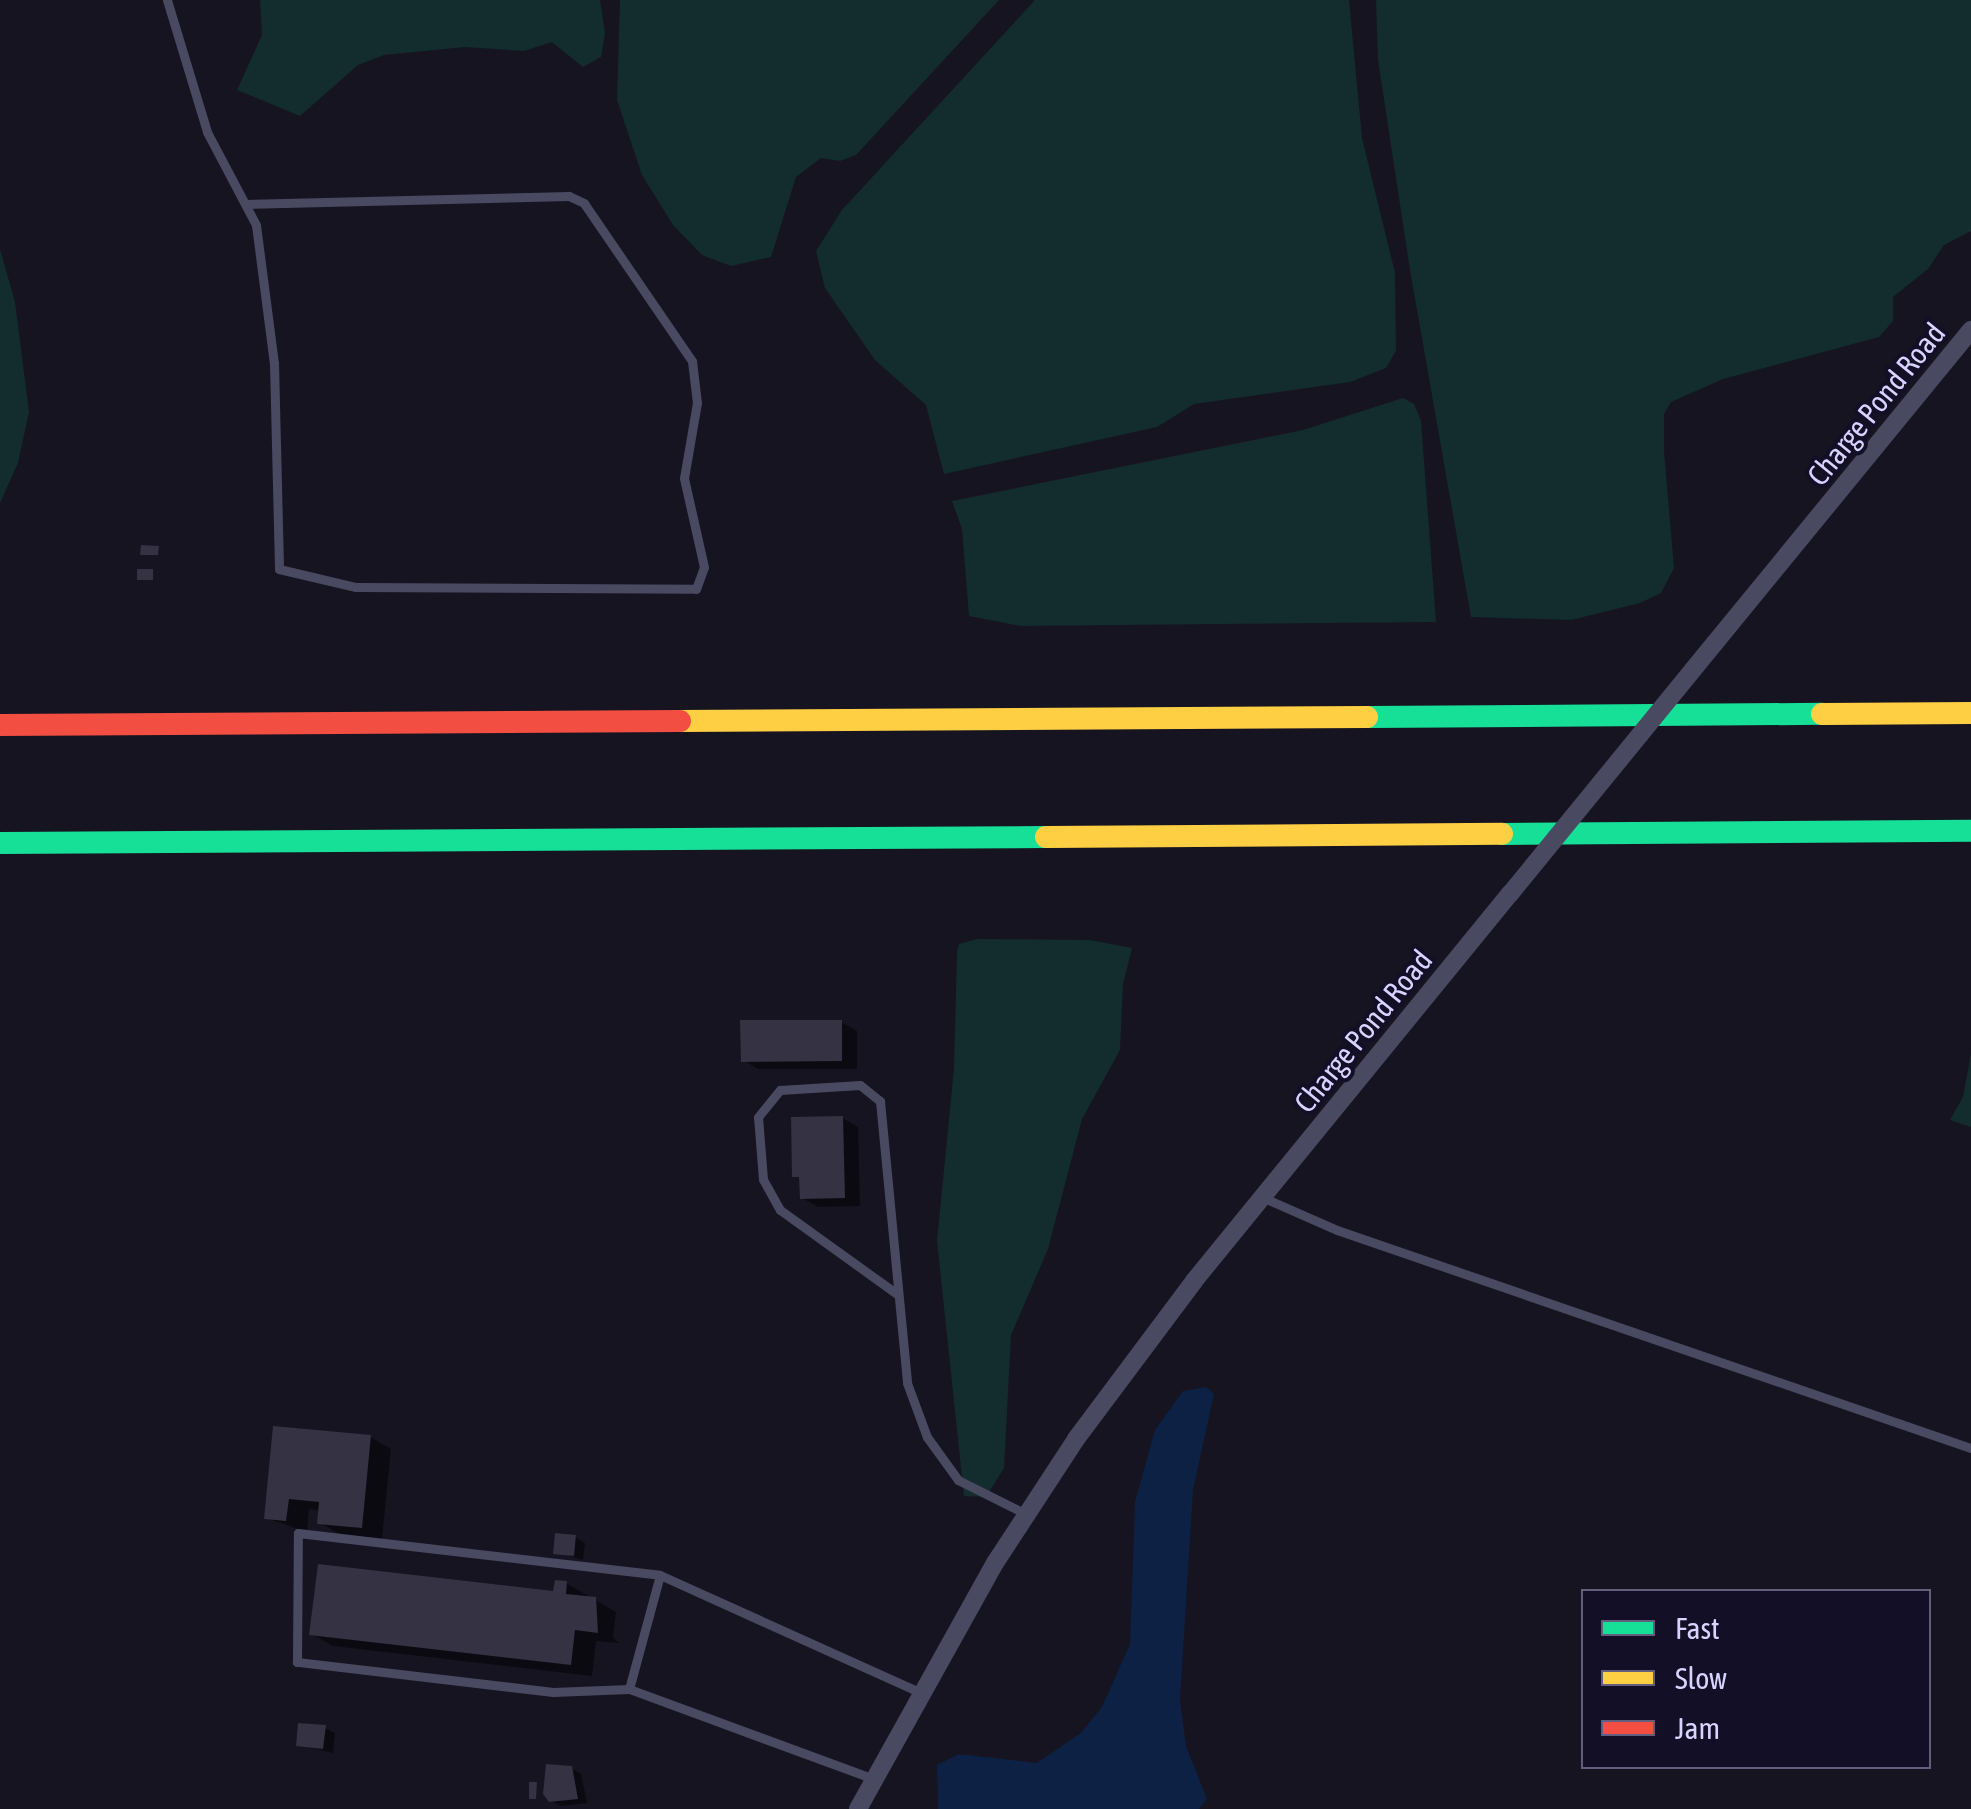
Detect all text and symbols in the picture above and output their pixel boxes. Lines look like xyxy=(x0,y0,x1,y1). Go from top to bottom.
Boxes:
street label: Charge Pond Road xyxy=(1800,315,1952,493)
street label: Charge Pond Road xyxy=(1287,942,1439,1120)
legend xyxy=(1581,1589,1931,1769)
text: Fast xyxy=(1675,1611,1720,1645)
text: Slow xyxy=(1675,1661,1727,1695)
text: Jam xyxy=(1675,1711,1720,1745)

